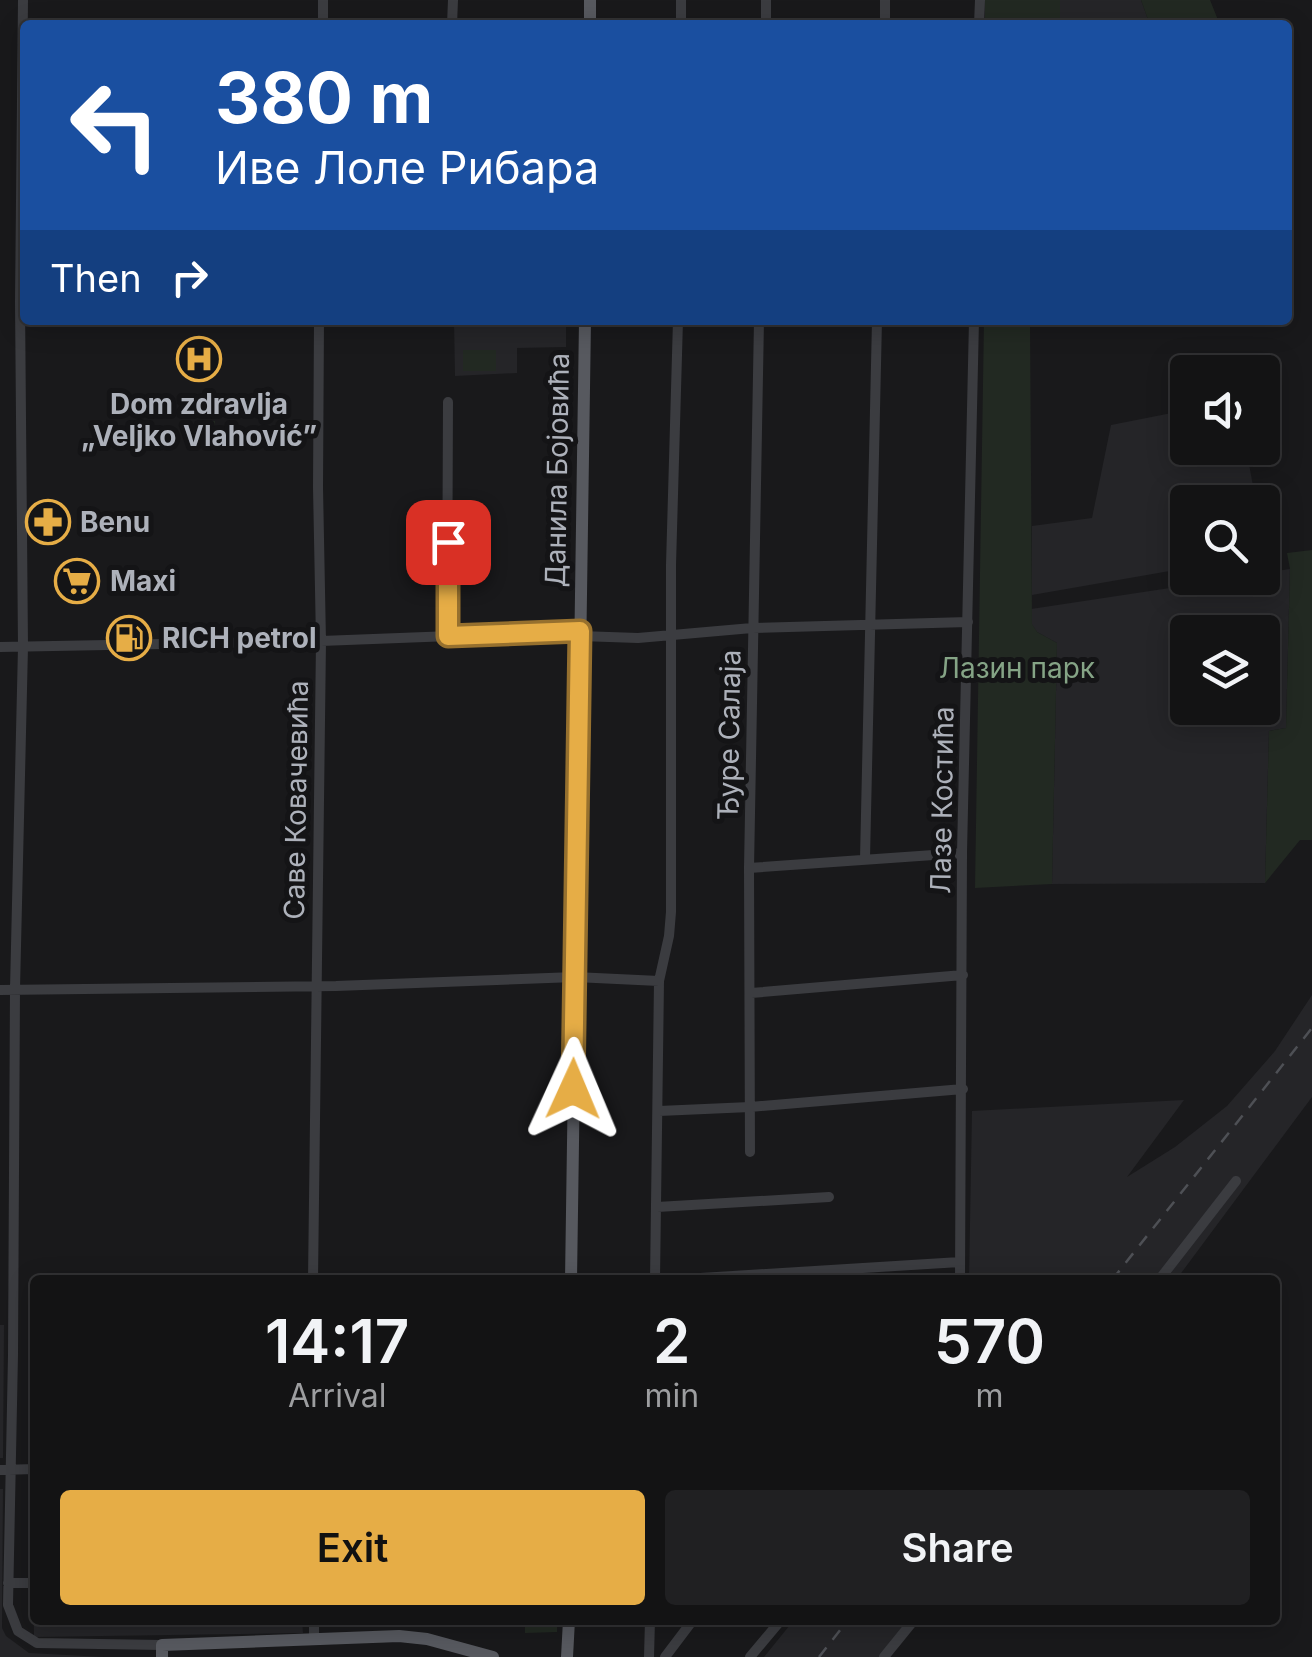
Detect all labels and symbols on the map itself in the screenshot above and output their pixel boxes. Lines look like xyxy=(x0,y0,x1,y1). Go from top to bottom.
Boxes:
hospital icon: Dom zdravlja „Veljko Vlahović” xyxy=(176,336,222,382)
street label: Данила Бојовића xyxy=(538,352,576,588)
place label: Dom zdravlja „Veljko Vlahović” xyxy=(81,387,317,453)
pharmacy icon: Benu xyxy=(25,499,71,545)
pin xyxy=(406,500,491,585)
place label: Benu xyxy=(80,505,150,539)
supermarket icon: Maxi xyxy=(54,558,100,604)
place label: Maxi xyxy=(110,564,176,598)
fuel station icon: RICH petrol xyxy=(106,615,152,661)
place label: RICH petrol xyxy=(162,621,317,655)
street label: Ђуре Салаја xyxy=(711,649,747,821)
park label: Лазин парк xyxy=(939,651,1095,685)
street label: Саве Ковачевића xyxy=(277,680,315,920)
street label: Лазе Костића xyxy=(923,706,961,894)
position arrow xyxy=(521,1037,625,1141)

